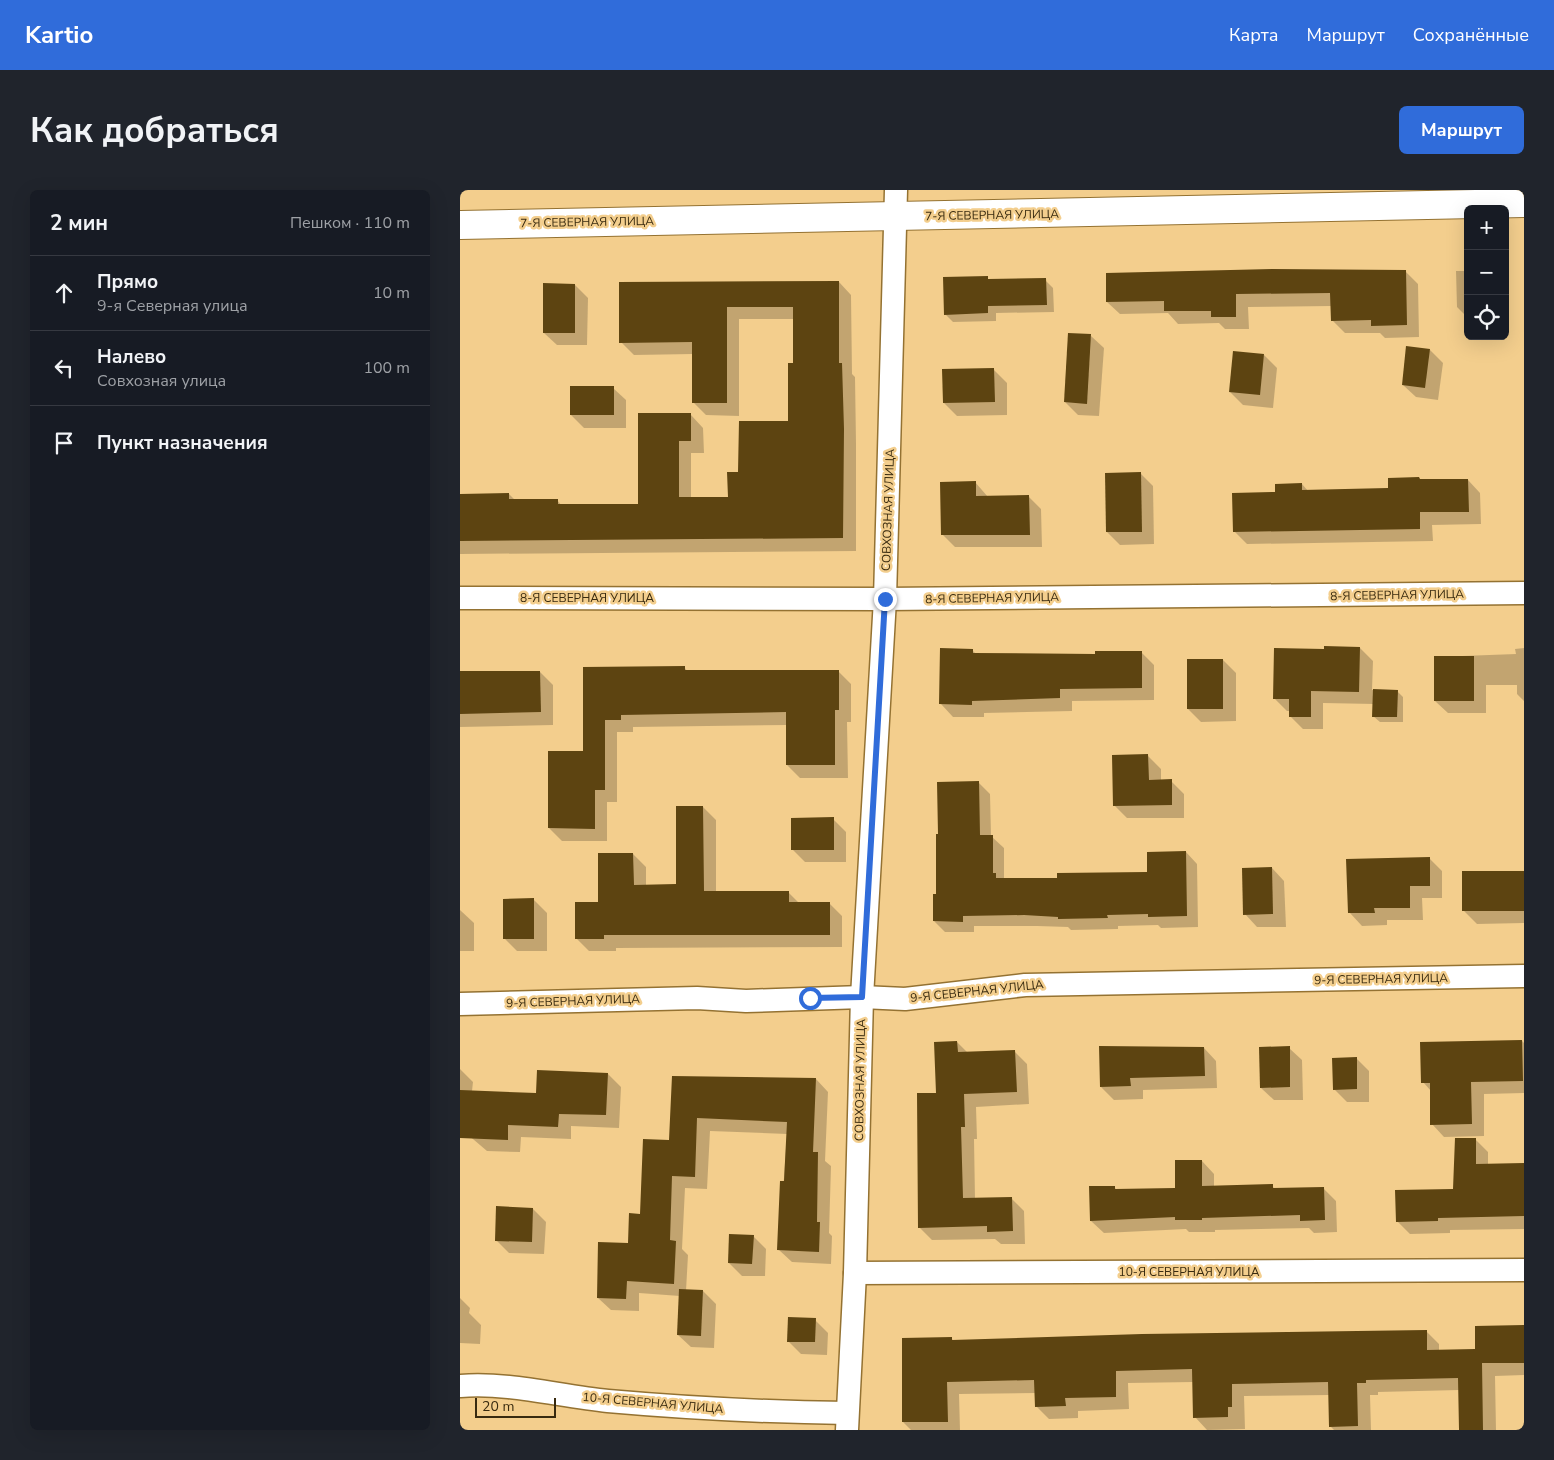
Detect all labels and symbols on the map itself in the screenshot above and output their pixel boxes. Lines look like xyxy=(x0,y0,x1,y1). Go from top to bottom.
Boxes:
street label: 7-Я СЕВЕРНАЯ УЛИЦА xyxy=(925,206,1059,224)
street label: 7-Я СЕВЕРНАЯ УЛИЦА xyxy=(520,213,654,231)
street label: СОВХОЗНАЯ УЛИЦА xyxy=(878,448,898,571)
street label: 8-Я СЕВЕРНАЯ УЛИЦА xyxy=(1330,586,1464,604)
route end xyxy=(874,588,897,611)
street label: 8-Я СЕВЕРНАЯ УЛИЦА xyxy=(925,589,1059,607)
street label: 8-Я СЕВЕРНАЯ УЛИЦА xyxy=(520,590,654,606)
street label: 9-Я СЕВЕРНАЯ УЛИЦА xyxy=(1314,970,1448,988)
street label: 9-Я СЕВЕРНАЯ УЛИЦА xyxy=(910,976,1045,1006)
route start xyxy=(799,987,822,1010)
street label: 9-Я СЕВЕРНАЯ УЛИЦА xyxy=(506,991,640,1011)
street label: СОВХОЗНАЯ УЛИЦА xyxy=(851,1019,869,1141)
street label: 10-Я СЕВЕРНАЯ УЛИЦА xyxy=(1118,1264,1260,1280)
street label: 10-Я СЕВЕРНАЯ УЛИЦА xyxy=(582,1389,724,1417)
scale bar xyxy=(475,1395,556,1418)

